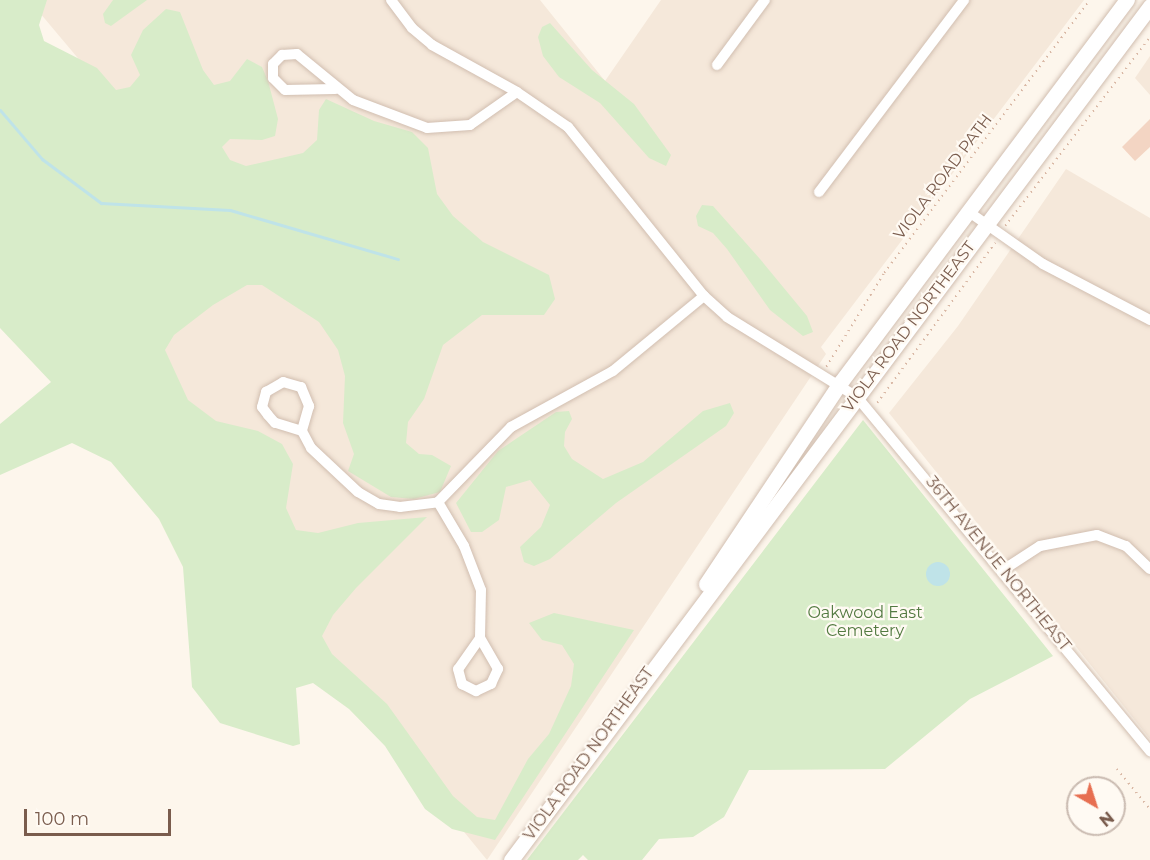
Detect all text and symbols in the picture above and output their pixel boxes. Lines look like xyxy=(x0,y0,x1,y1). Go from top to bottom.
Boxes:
street label: VIOLA ROAD PATH xyxy=(890,111,996,243)
street label: VIOLA ROAD NORTHEAST xyxy=(838,238,980,416)
street label: 36TH AVENUE NORTHEAST xyxy=(922,473,1074,655)
park label: Oakwood East Cemetery xyxy=(807,603,923,641)
street label: VIOLA ROAD NORTHEAST xyxy=(520,664,658,844)
north arrow xyxy=(1066,776,1126,836)
scale bar xyxy=(27,797,174,835)
text: N xyxy=(1095,807,1117,830)
text: 100 m xyxy=(35,808,89,830)

